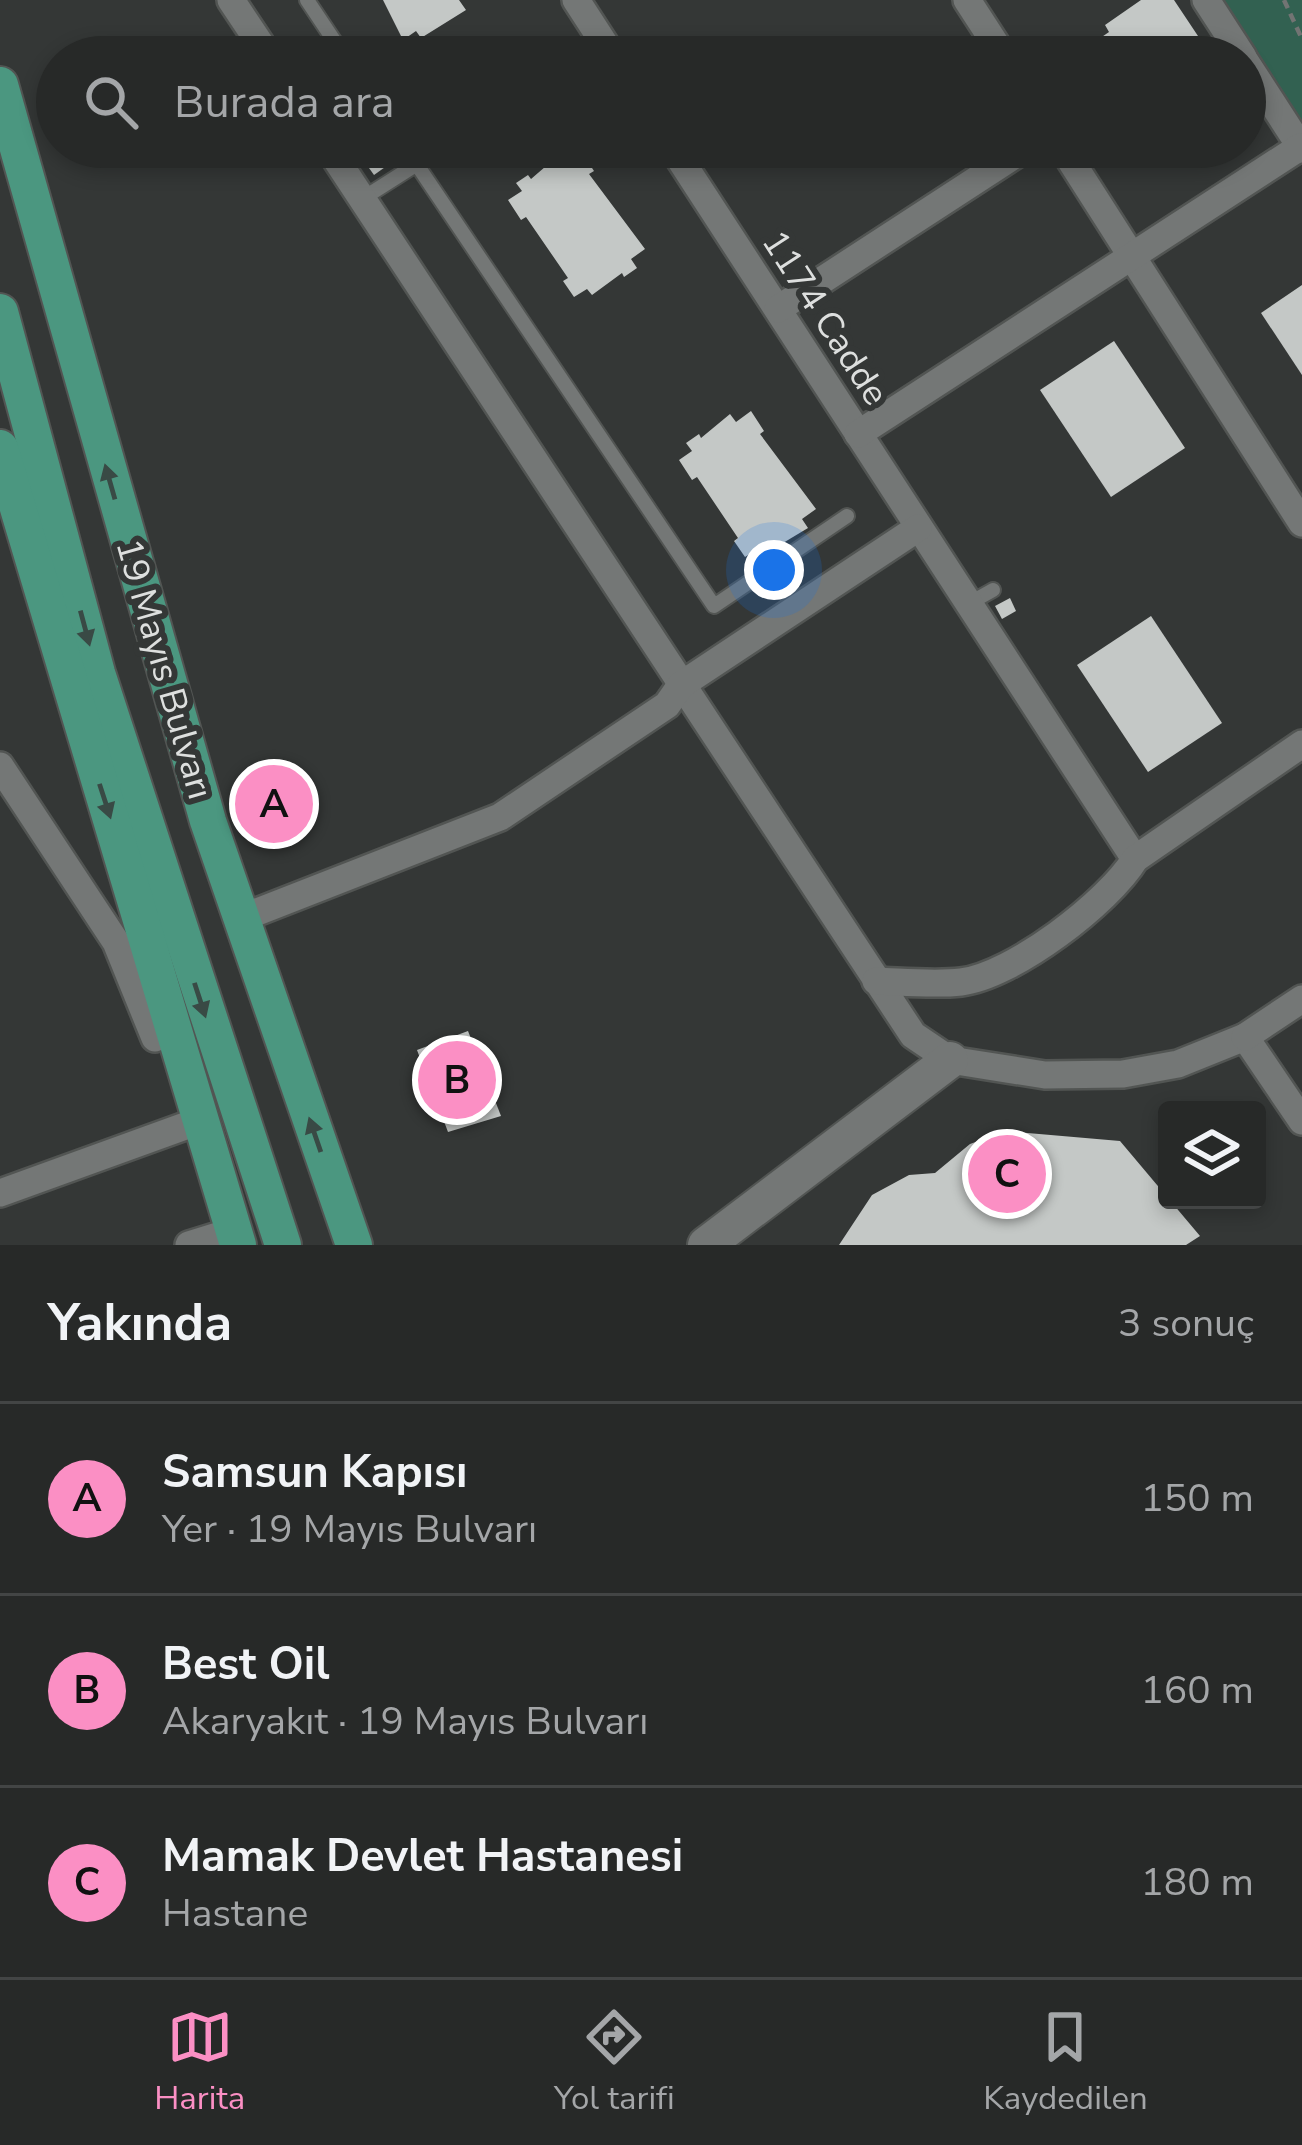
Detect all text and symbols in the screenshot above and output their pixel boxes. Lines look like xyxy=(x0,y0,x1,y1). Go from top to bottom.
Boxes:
search box xyxy=(36,36,1266,168)
icon: search xyxy=(78,69,144,135)
text: Burada ara xyxy=(174,72,395,133)
street label: 1174 Cadde xyxy=(750,221,900,415)
one-way arrow xyxy=(100,463,119,500)
street label: 19 Mayıs Bulvarı xyxy=(103,533,225,805)
your location xyxy=(744,540,804,600)
one-way arrow xyxy=(76,610,95,647)
pin: A xyxy=(235,759,313,849)
one-way arrow xyxy=(96,783,115,820)
one-way arrow xyxy=(192,982,211,1019)
pin: B xyxy=(418,1035,496,1125)
map controls xyxy=(1158,1101,1266,1209)
button: layers xyxy=(1158,1101,1266,1209)
one-way arrow xyxy=(305,1116,323,1152)
pin: C xyxy=(968,1129,1046,1219)
text: Yakında xyxy=(48,1288,232,1358)
text: 3 sonuç xyxy=(1118,1297,1254,1350)
text: Samsun Kapısı xyxy=(162,1442,467,1503)
text: A xyxy=(72,1472,102,1525)
text: 150 m xyxy=(1140,1472,1254,1525)
text: Yer · 19 Mayıs Bulvarı xyxy=(162,1503,537,1556)
text: Best Oil xyxy=(162,1634,330,1695)
text: B xyxy=(74,1664,100,1717)
text: 160 m xyxy=(1140,1664,1254,1717)
text: Akaryakıt · 19 Mayıs Bulvarı xyxy=(162,1695,648,1748)
text: Mamak Devlet Hastanesi xyxy=(162,1826,683,1887)
text: C xyxy=(74,1856,100,1909)
text: 180 m xyxy=(1140,1856,1254,1909)
text: Hastane xyxy=(162,1887,308,1940)
tab: Harita xyxy=(154,2004,245,2121)
tab: Yol tarifi xyxy=(554,2004,675,2121)
tab: Kaydedilen xyxy=(983,2004,1148,2121)

